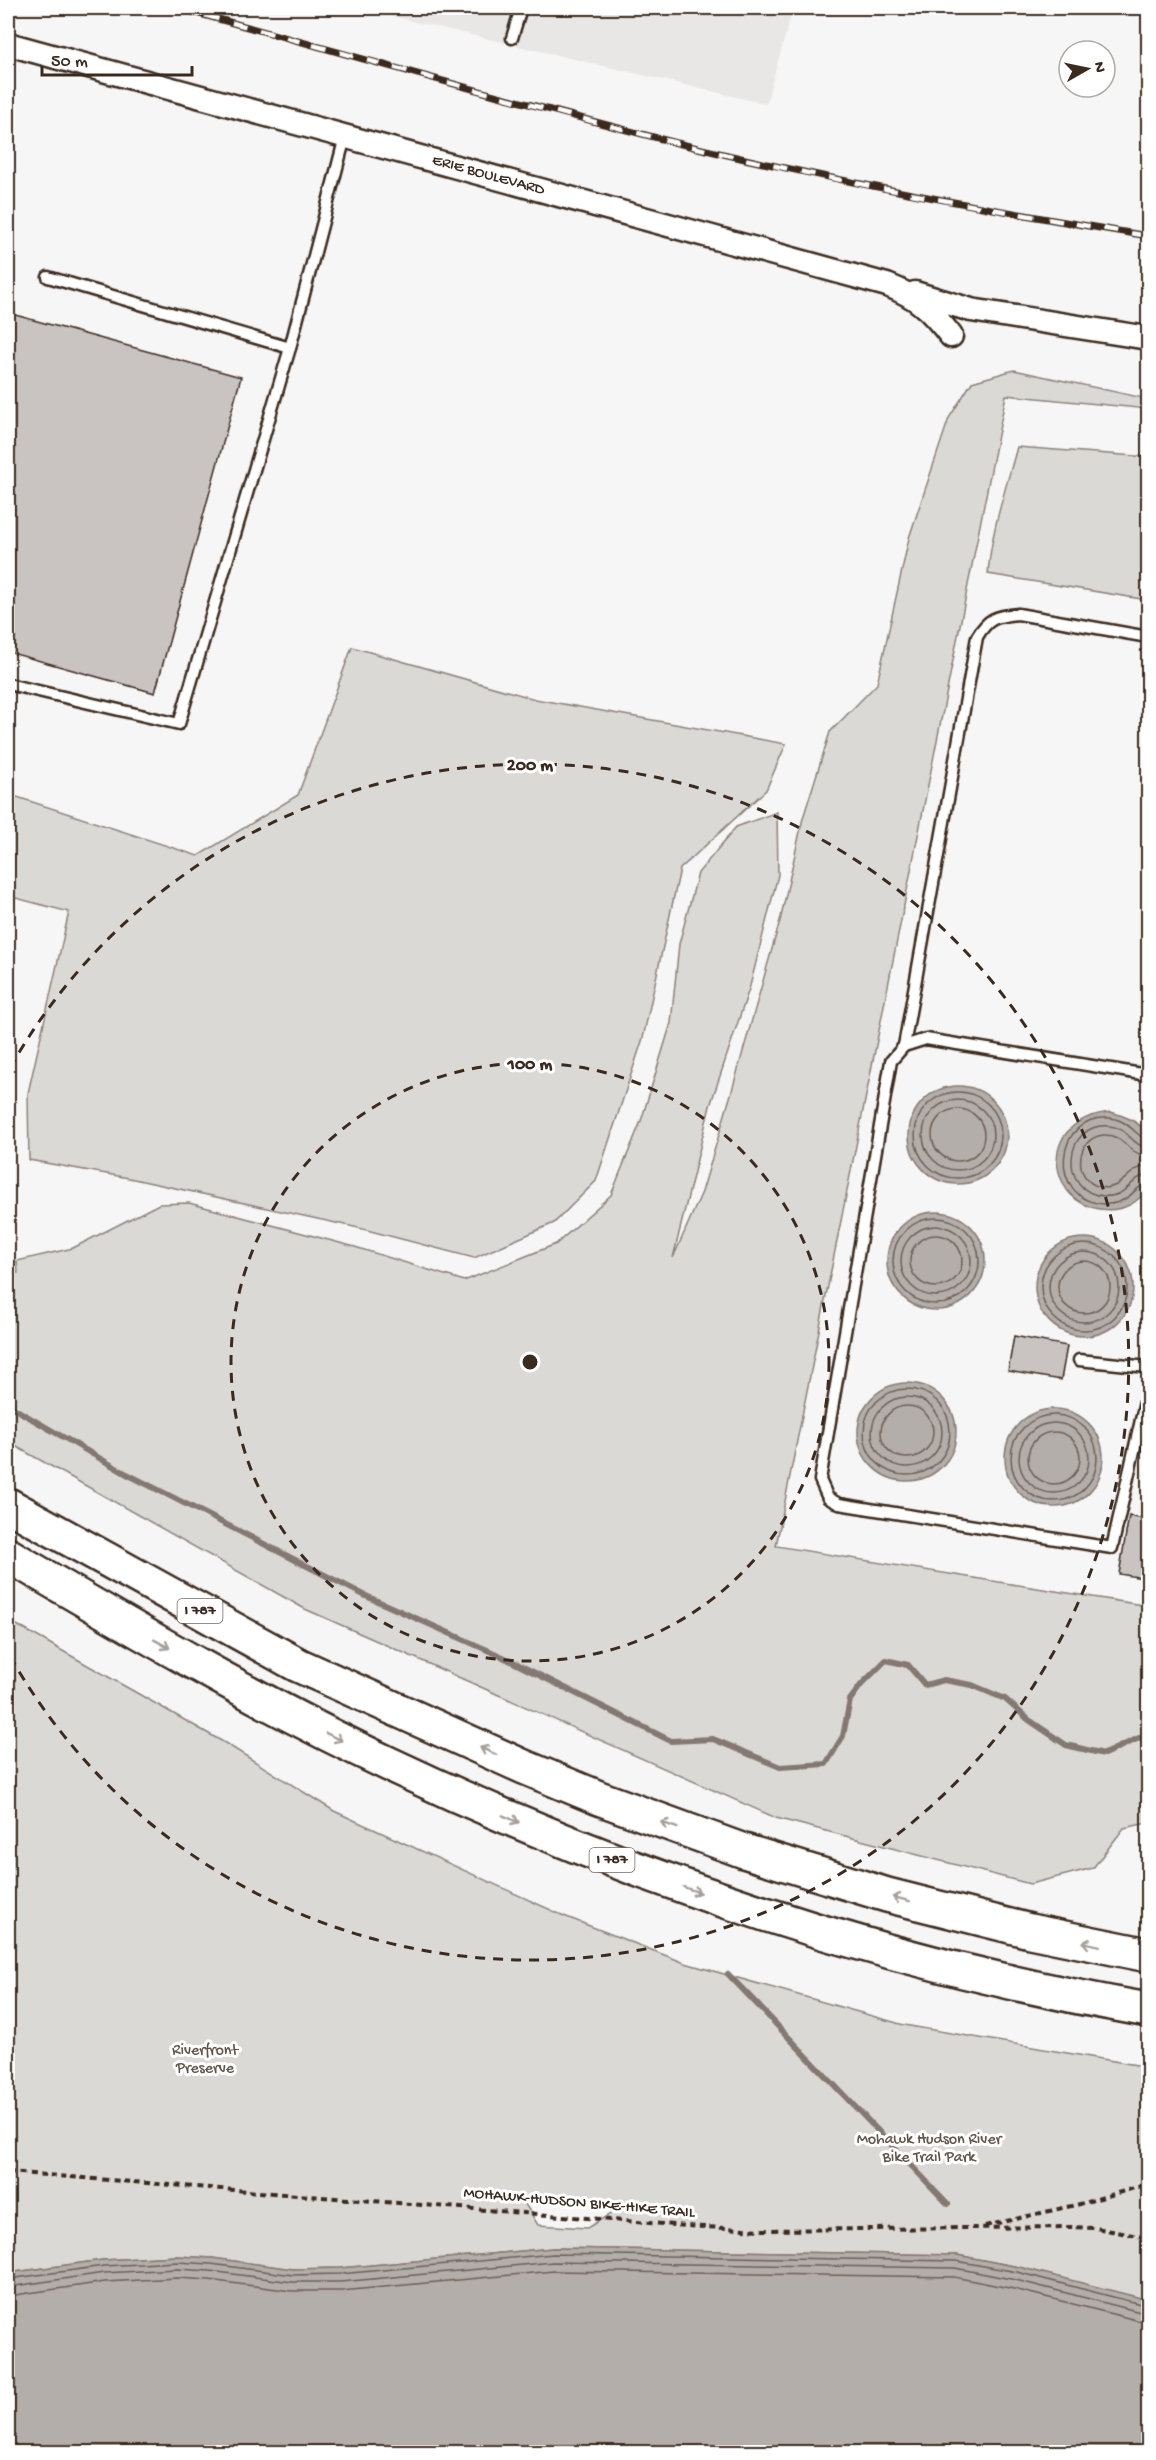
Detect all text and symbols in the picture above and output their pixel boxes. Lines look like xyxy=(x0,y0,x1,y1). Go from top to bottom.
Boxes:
scale bar xyxy=(42,39,192,77)
north arrow xyxy=(1057,39,1117,99)
text: 50 m xyxy=(51,52,88,73)
text: N xyxy=(1088,61,1109,74)
street label: ERIE BOULEVARD xyxy=(430,151,547,200)
text: 200 m xyxy=(507,756,553,777)
text: 100 m xyxy=(507,1055,553,1076)
centre of rings xyxy=(520,1352,540,1372)
road number: I 787 xyxy=(178,1599,222,1623)
one-way arrow xyxy=(153,1638,170,1650)
one-way arrow xyxy=(324,1732,342,1743)
one-way arrow xyxy=(480,1745,498,1756)
one-way arrow xyxy=(501,1814,519,1825)
one-way arrow xyxy=(660,1818,679,1829)
road number: I 787 xyxy=(590,1848,634,1872)
one-way arrow xyxy=(682,1885,701,1896)
one-way arrow xyxy=(892,1893,911,1904)
one-way arrow xyxy=(1082,1938,1101,1949)
park label: Riverfront Preserve xyxy=(172,2042,239,2079)
park label: Mohawk Hudson River Bike Trail Park xyxy=(857,2131,1003,2168)
street label: MOHAWK-HUDSON BIKE-HIKE TRAIL xyxy=(463,2184,696,2224)

